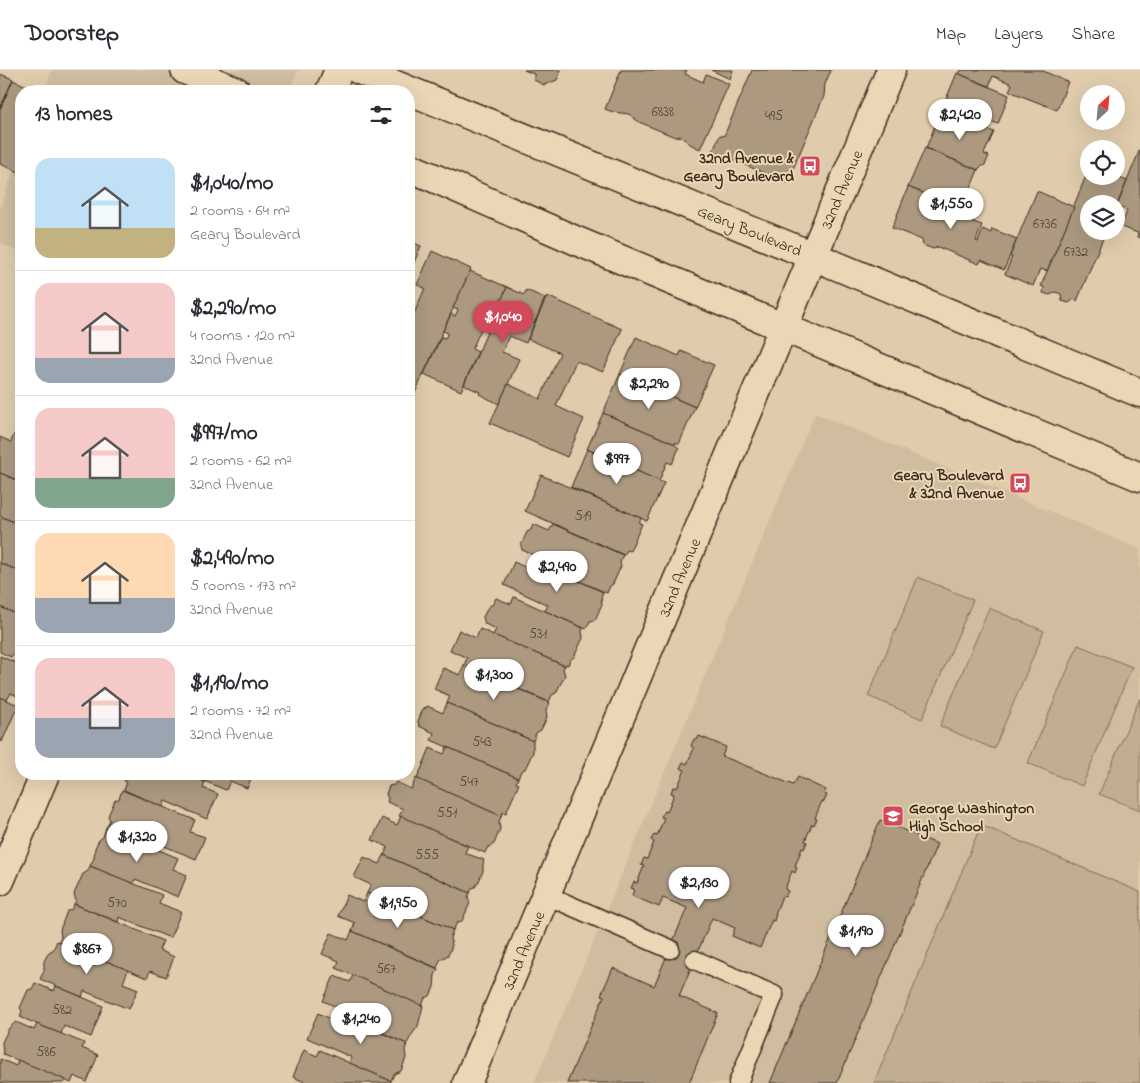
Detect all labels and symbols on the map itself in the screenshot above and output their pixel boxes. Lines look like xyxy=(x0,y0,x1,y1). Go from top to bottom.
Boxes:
north arrow xyxy=(1080,85,1125,130)
pin: $2,420 xyxy=(919,98,1001,141)
house number: 6838 xyxy=(652,102,674,123)
house number: 495 xyxy=(765,106,783,127)
street label: 32nd Avenue xyxy=(816,146,870,233)
place label: 32nd Avenue & Geary Boulevard xyxy=(683,147,795,190)
bus stop icon: 32nd Avenue & Geary Boulevard xyxy=(798,154,822,178)
pin: $1,550 xyxy=(910,188,992,230)
street label: Geary Boulevard xyxy=(694,200,805,264)
house number: 6736 xyxy=(1033,214,1057,235)
house number: 6732 xyxy=(1064,242,1088,263)
pin: $1,040 xyxy=(462,300,544,343)
pin: $2,290 xyxy=(608,368,690,410)
pin: $997 xyxy=(587,442,647,485)
place label: Geary Boulevard & 32nd Avenue xyxy=(893,464,1005,506)
bus stop icon: Geary Boulevard & 32nd Avenue xyxy=(1008,471,1032,495)
house number: 519 xyxy=(575,506,592,527)
street label: 32nd Avenue xyxy=(654,534,708,621)
pin: $2,490 xyxy=(516,550,598,593)
house number: 531 xyxy=(529,624,548,645)
pin: $1,300 xyxy=(453,658,535,701)
house number: 543 xyxy=(472,732,492,753)
house number: 547 xyxy=(459,772,479,793)
place label: George Washington High School xyxy=(909,797,1034,840)
house number: 551 xyxy=(437,803,458,824)
school or university icon: George Washington High School xyxy=(881,804,905,828)
pin: $1,320 xyxy=(96,820,178,863)
house number: 555 xyxy=(415,845,439,866)
pin: $2,130 xyxy=(658,866,740,909)
pin: $1,950 xyxy=(357,886,439,929)
house number: 570 xyxy=(107,893,127,914)
street label: 32nd Avenue xyxy=(498,907,552,994)
pin: $1,190 xyxy=(815,914,897,957)
pin: $867 xyxy=(57,932,117,975)
house number: 567 xyxy=(376,959,396,980)
house number: 582 xyxy=(52,1000,72,1021)
pin: $1,240 xyxy=(320,1002,402,1045)
house number: 586 xyxy=(36,1042,56,1063)

